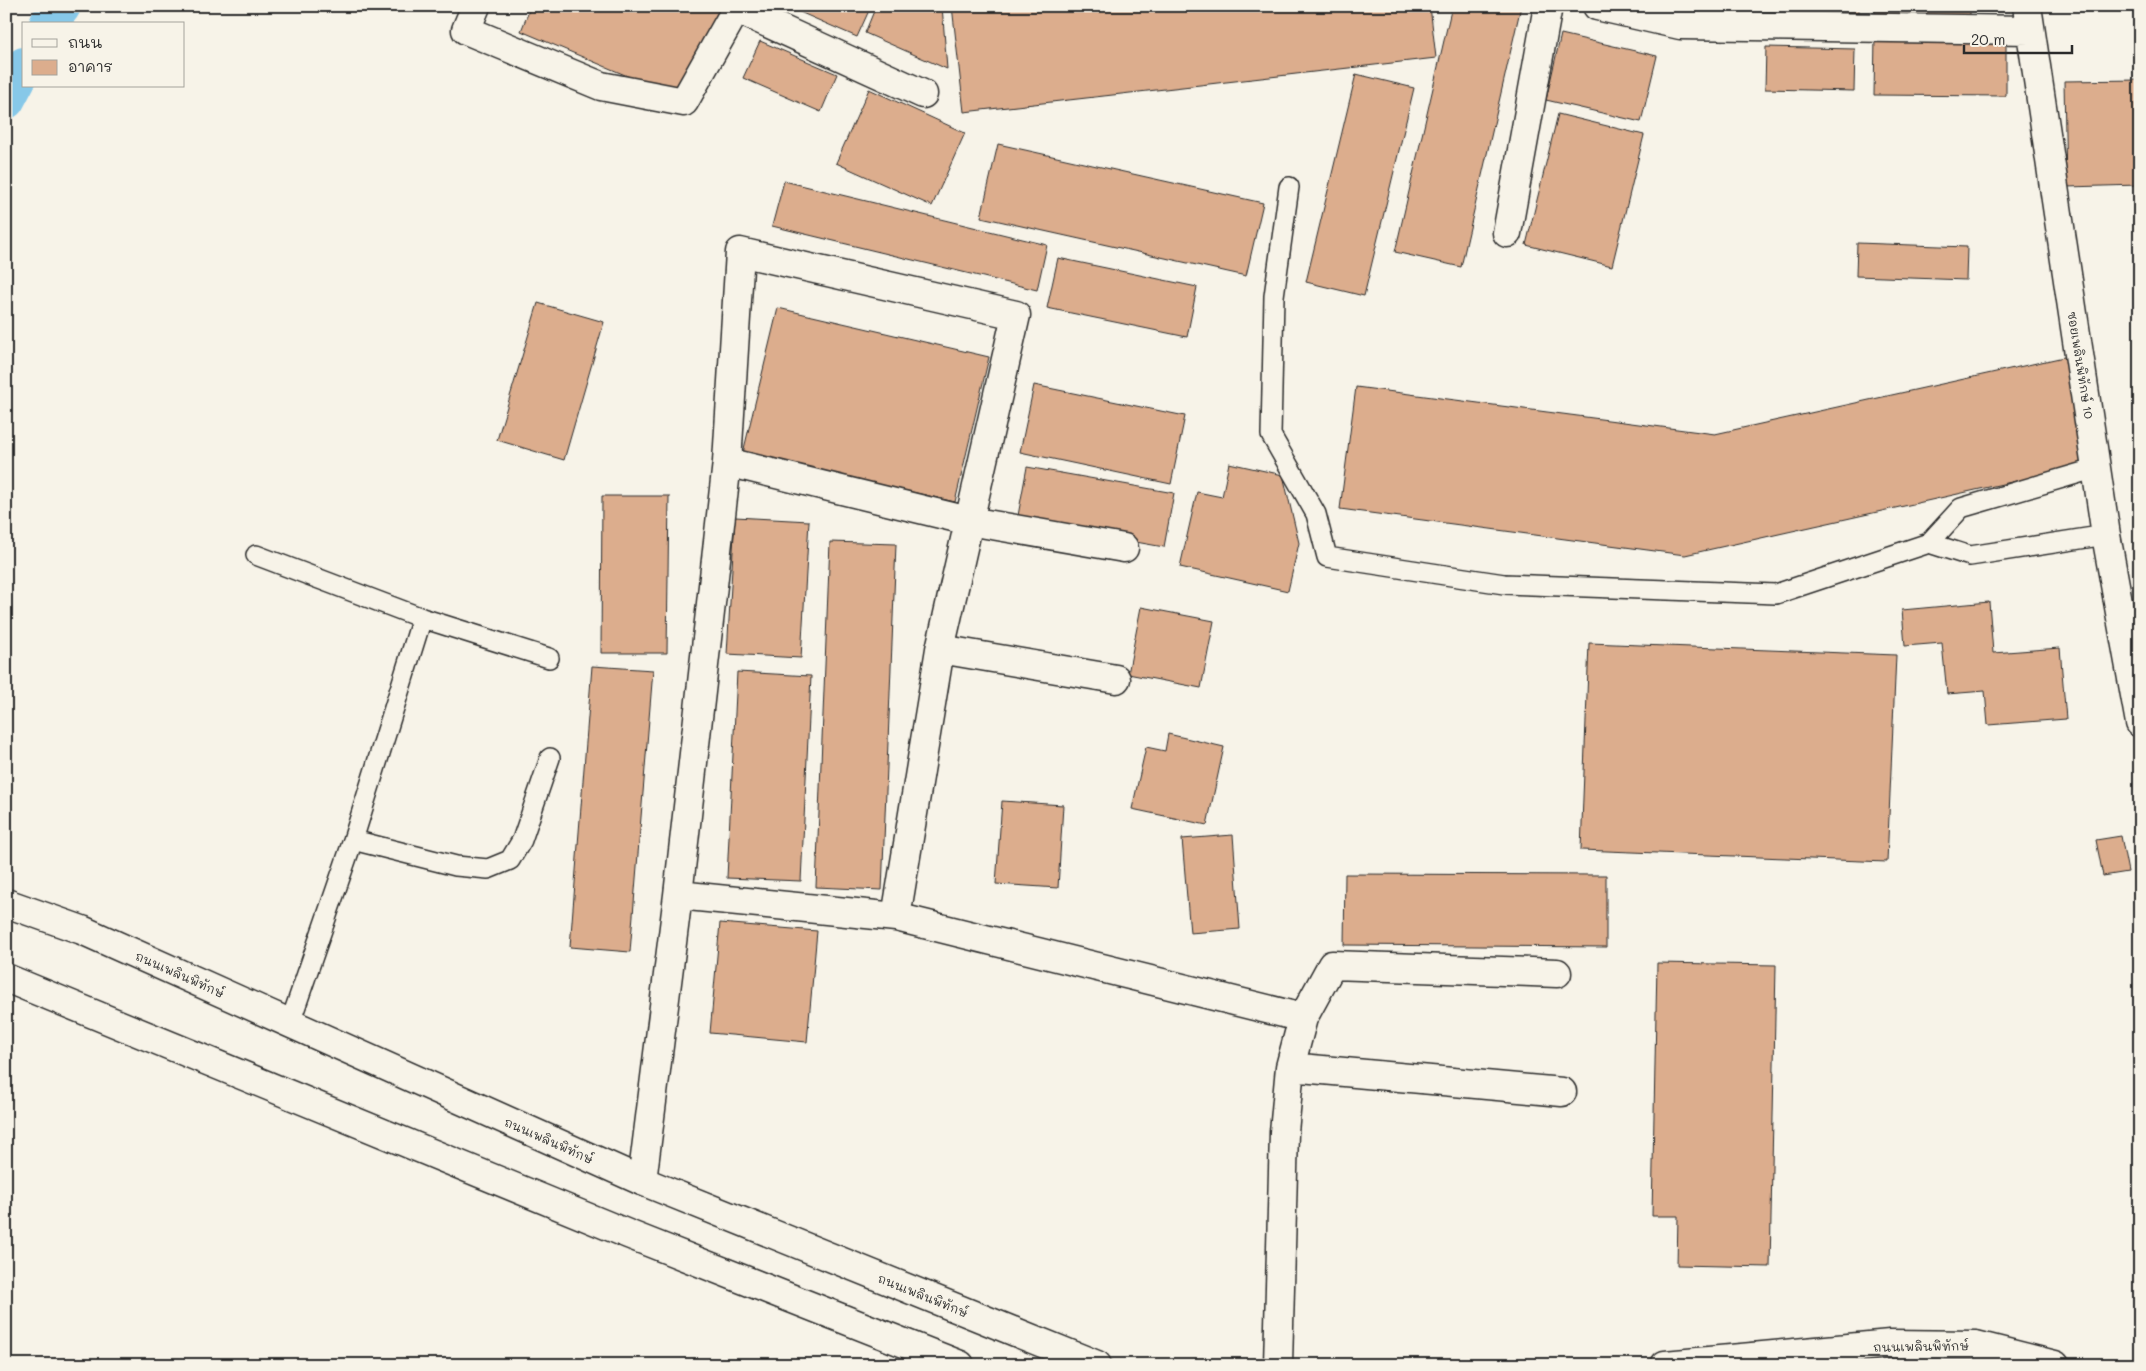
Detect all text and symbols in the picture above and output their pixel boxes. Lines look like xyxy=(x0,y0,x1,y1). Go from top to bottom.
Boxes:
legend xyxy=(22,22,185,88)
scale bar xyxy=(1964,22,2071,54)
text: 20 m xyxy=(1971,29,2005,49)
text: ถนน xyxy=(68,32,102,52)
text: อาคาร xyxy=(68,56,113,76)
street label: ซอยเพลินพิทักษ์ 10 xyxy=(2065,310,2097,420)
street label: ถนนเพลินพิทักษ์ xyxy=(133,947,227,1001)
street label: ถนนเพลินพิทักษ์ xyxy=(502,1113,596,1167)
street label: ถนนเพลินพิทักษ์ xyxy=(876,1270,970,1320)
street label: ถนนเพลินพิทักษ์ xyxy=(1873,1337,1969,1355)

